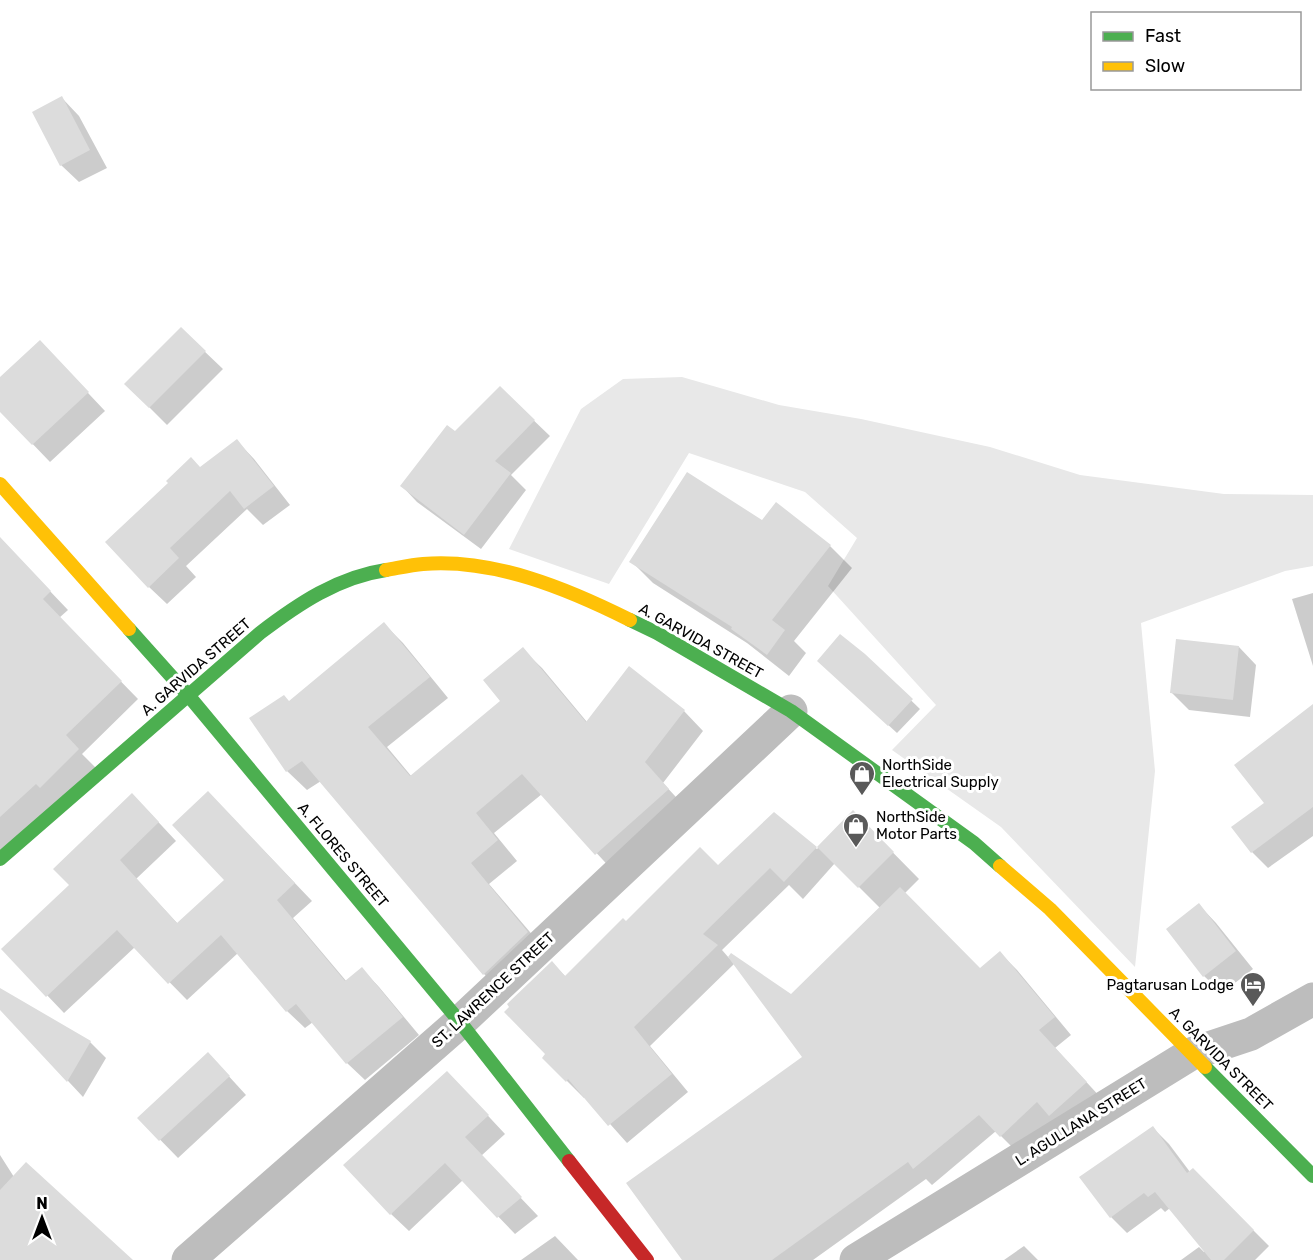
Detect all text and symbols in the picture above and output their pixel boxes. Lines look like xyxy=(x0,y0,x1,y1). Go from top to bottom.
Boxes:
legend xyxy=(1091,12,1301,90)
text: Fast xyxy=(1145,25,1181,47)
text: Slow xyxy=(1145,55,1185,77)
street label: A. GARVIDA STREET xyxy=(636,599,766,683)
street label: A. GARVIDA STREET xyxy=(138,614,255,719)
place label: NorthSide Electrical Supply xyxy=(882,756,999,791)
shop icon: NorthSide Electrical Supply xyxy=(847,759,877,797)
street label: A. FLORES STREET xyxy=(294,799,392,911)
place label: NorthSide Motor Parts xyxy=(876,808,957,843)
shop icon: NorthSide Motor Parts xyxy=(841,811,871,849)
street label: ST. LAWRENCE STREET xyxy=(428,928,558,1052)
hotel icon: Pagtarusan Lodge xyxy=(1238,970,1268,1008)
place label: Pagtarusan Lodge xyxy=(1107,976,1234,994)
street label: A. GARVIDA STREET xyxy=(1165,1003,1277,1115)
street label: L. AGULLANA STREET xyxy=(1012,1074,1150,1170)
north arrow xyxy=(12,1188,72,1248)
text: N xyxy=(36,1194,48,1213)

